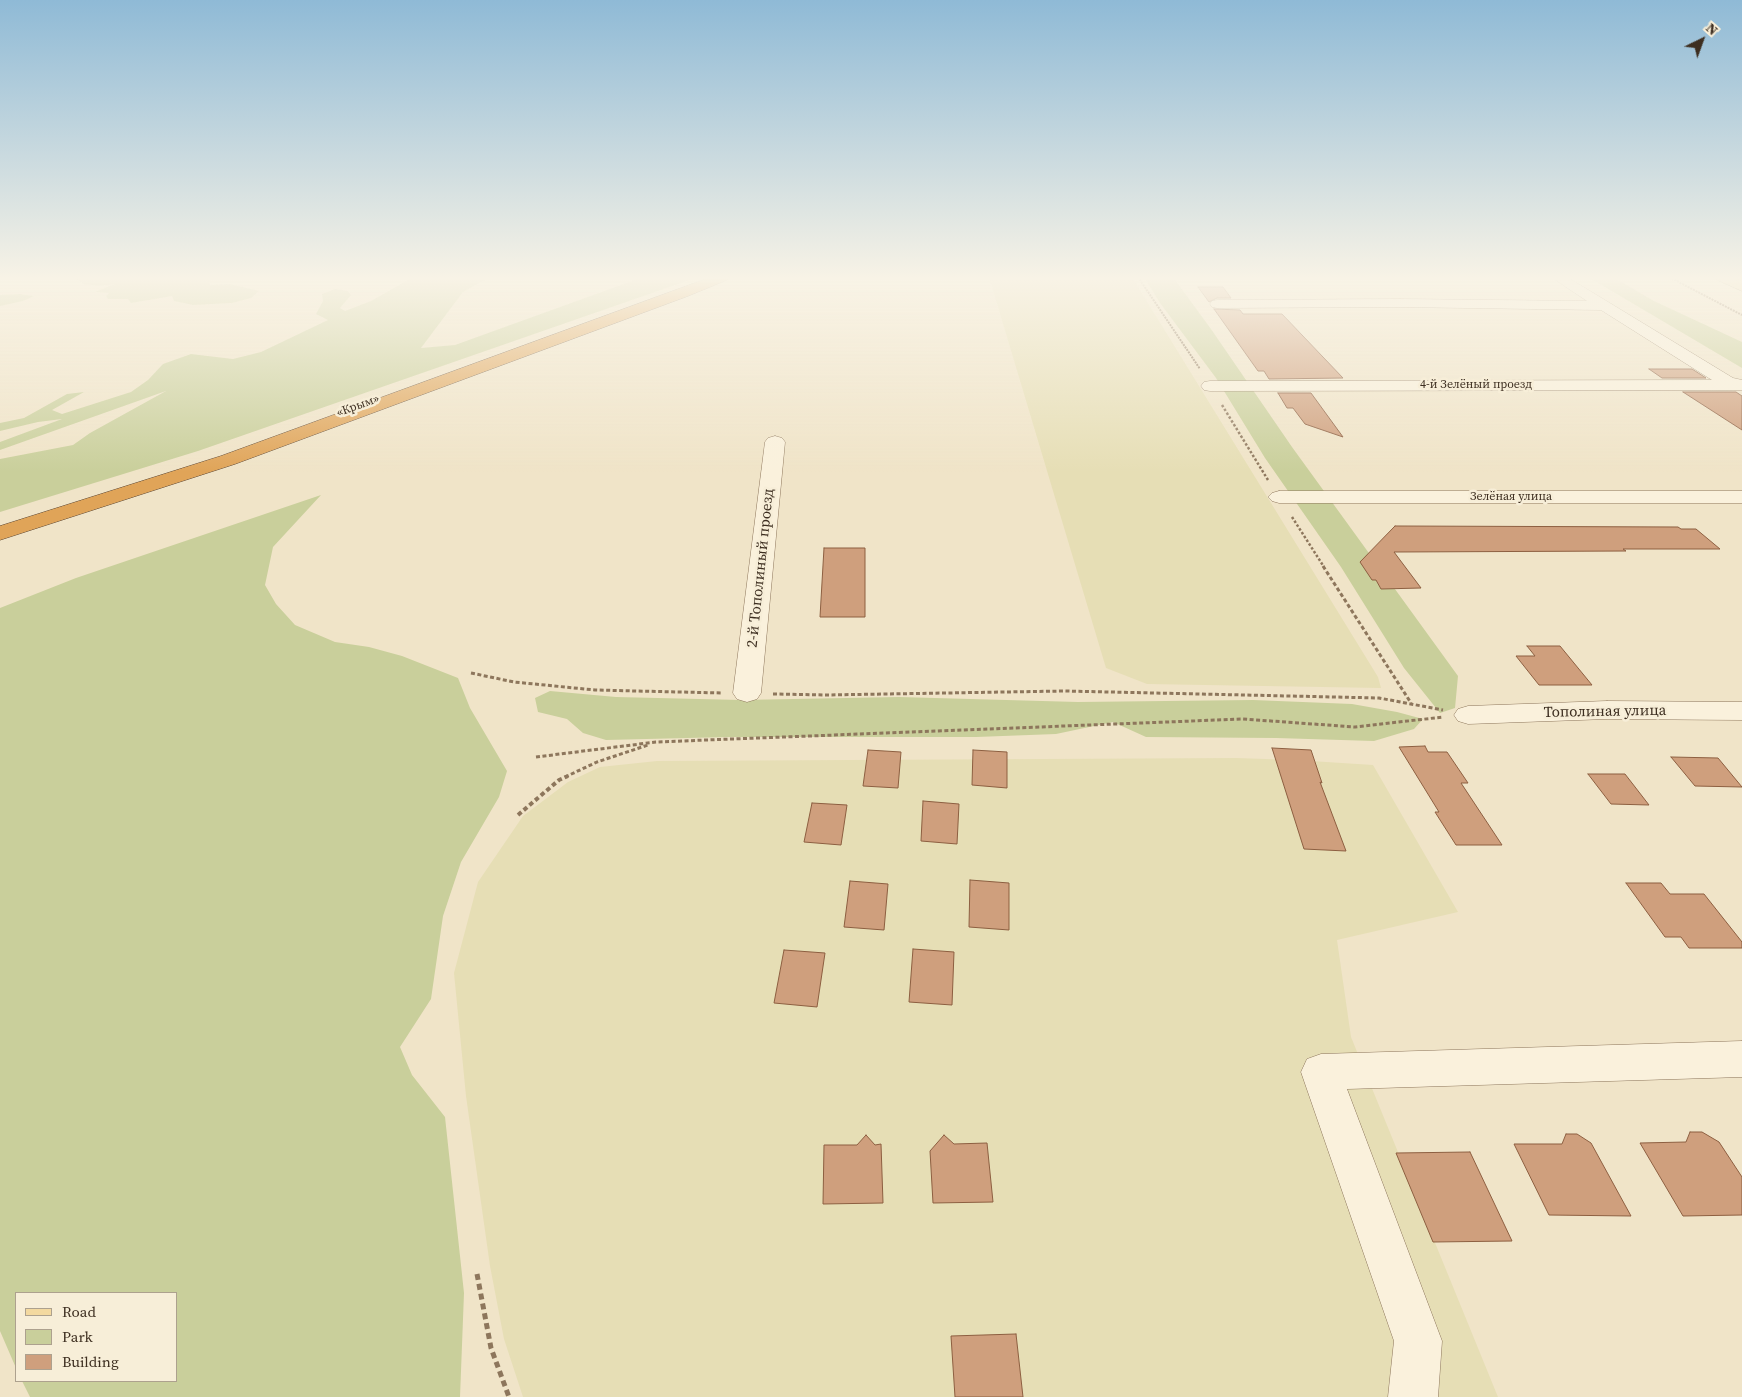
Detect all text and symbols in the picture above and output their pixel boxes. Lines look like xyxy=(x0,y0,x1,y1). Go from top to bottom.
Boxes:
north arrow xyxy=(1677,15,1727,65)
text: N xyxy=(1702,18,1723,40)
street label: 4-й Зелёный проезд xyxy=(1420,378,1532,392)
street label: «Крым» xyxy=(335,392,381,420)
street label: 2-й Тополиный проезд xyxy=(744,488,778,648)
street label: Зелёная улица xyxy=(1470,490,1552,504)
street label: Тополиная улица xyxy=(1544,702,1666,722)
legend xyxy=(15,1292,178,1382)
text: Road xyxy=(62,1301,96,1322)
text: Park xyxy=(62,1326,93,1347)
text: Building xyxy=(62,1351,119,1372)

